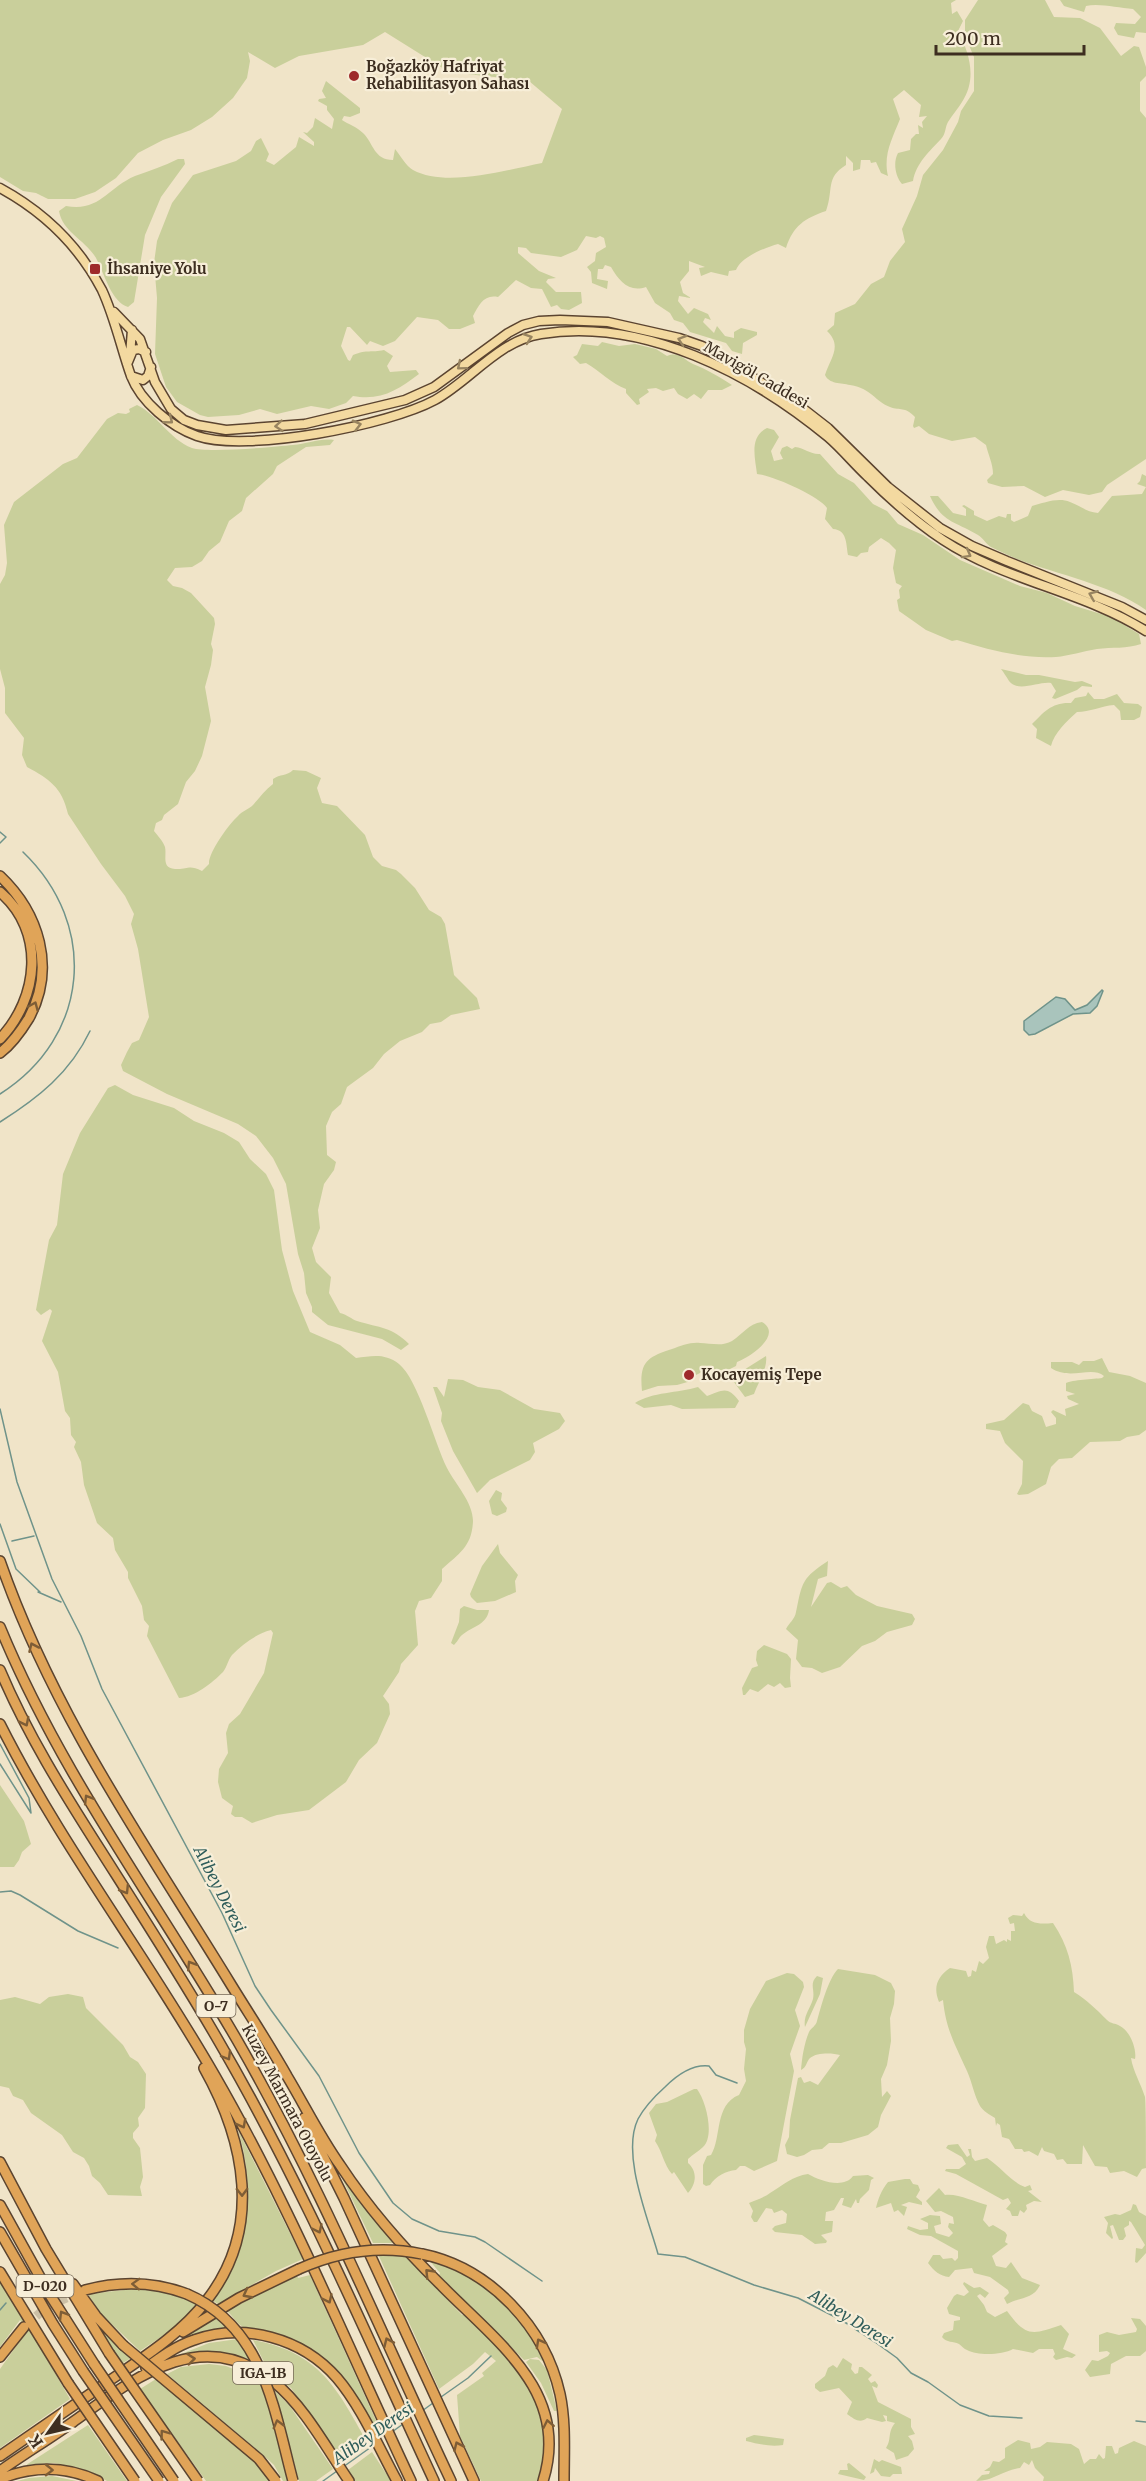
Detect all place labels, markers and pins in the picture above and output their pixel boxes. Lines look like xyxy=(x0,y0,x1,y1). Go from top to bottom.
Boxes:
place label: Boğazköy Hafriyat Rehabilitasyon Sahası xyxy=(366,57,529,93)
marker: Boğazköy Hafriyat Rehabilitasyon Sahası xyxy=(347,69,361,83)
place label: İhsaniye Yolu xyxy=(107,258,207,278)
marker: İhsaniye Yolu xyxy=(88,262,102,276)
place label: Kocayemiş Tepe xyxy=(701,1365,822,1384)
marker: Kocayemiş Tepe xyxy=(682,1368,696,1382)

